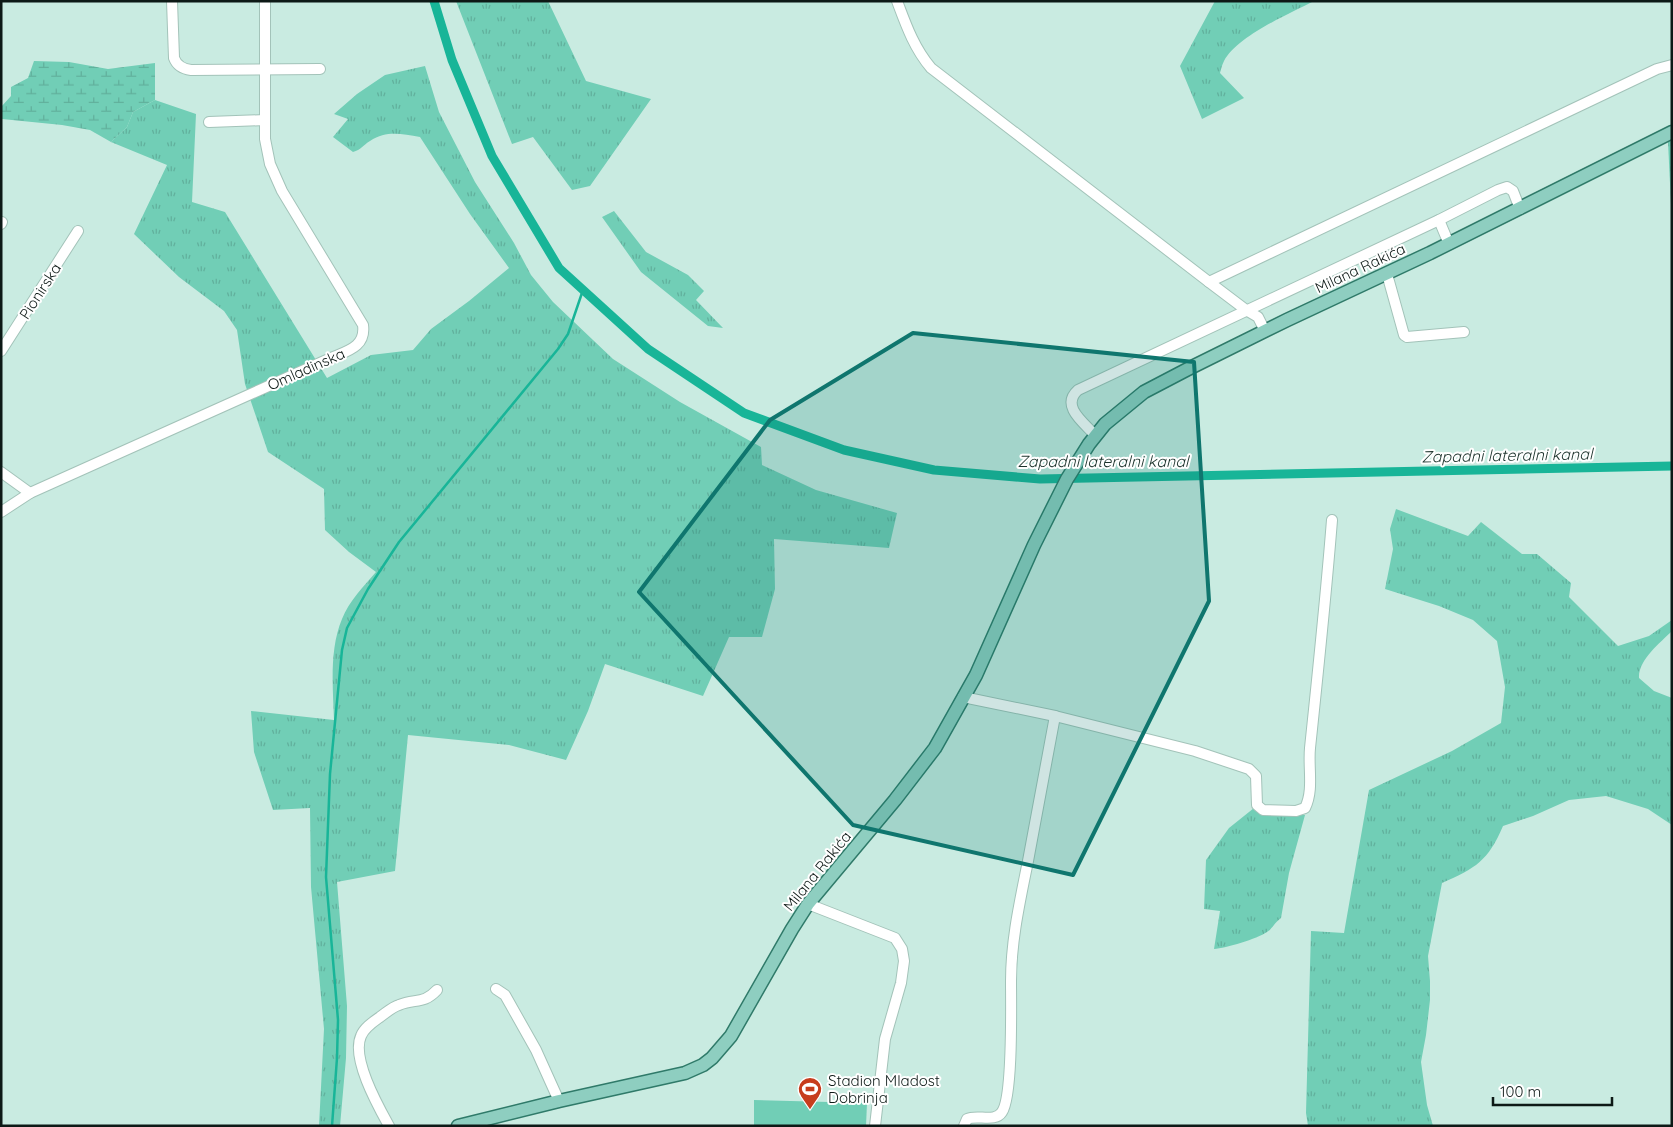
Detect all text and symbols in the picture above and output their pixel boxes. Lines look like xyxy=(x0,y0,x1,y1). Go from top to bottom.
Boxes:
street label: Milana Rakića xyxy=(1312,239,1408,297)
street label: Pionirska xyxy=(15,259,65,323)
street label: Omladinska xyxy=(264,343,348,395)
water label: Zapadni lateralni kanal xyxy=(1421,443,1595,466)
water label: Zapadni lateralni kanal xyxy=(1017,451,1191,471)
street label: Milana Rakića xyxy=(779,827,855,915)
place label: Stadion Mladost Dobrinja xyxy=(828,1071,940,1107)
scale bar xyxy=(1493,1074,1612,1106)
sports icon: Stadion Mladost Dobrinja xyxy=(797,1076,823,1110)
text: 100 m xyxy=(1500,1082,1541,1101)

